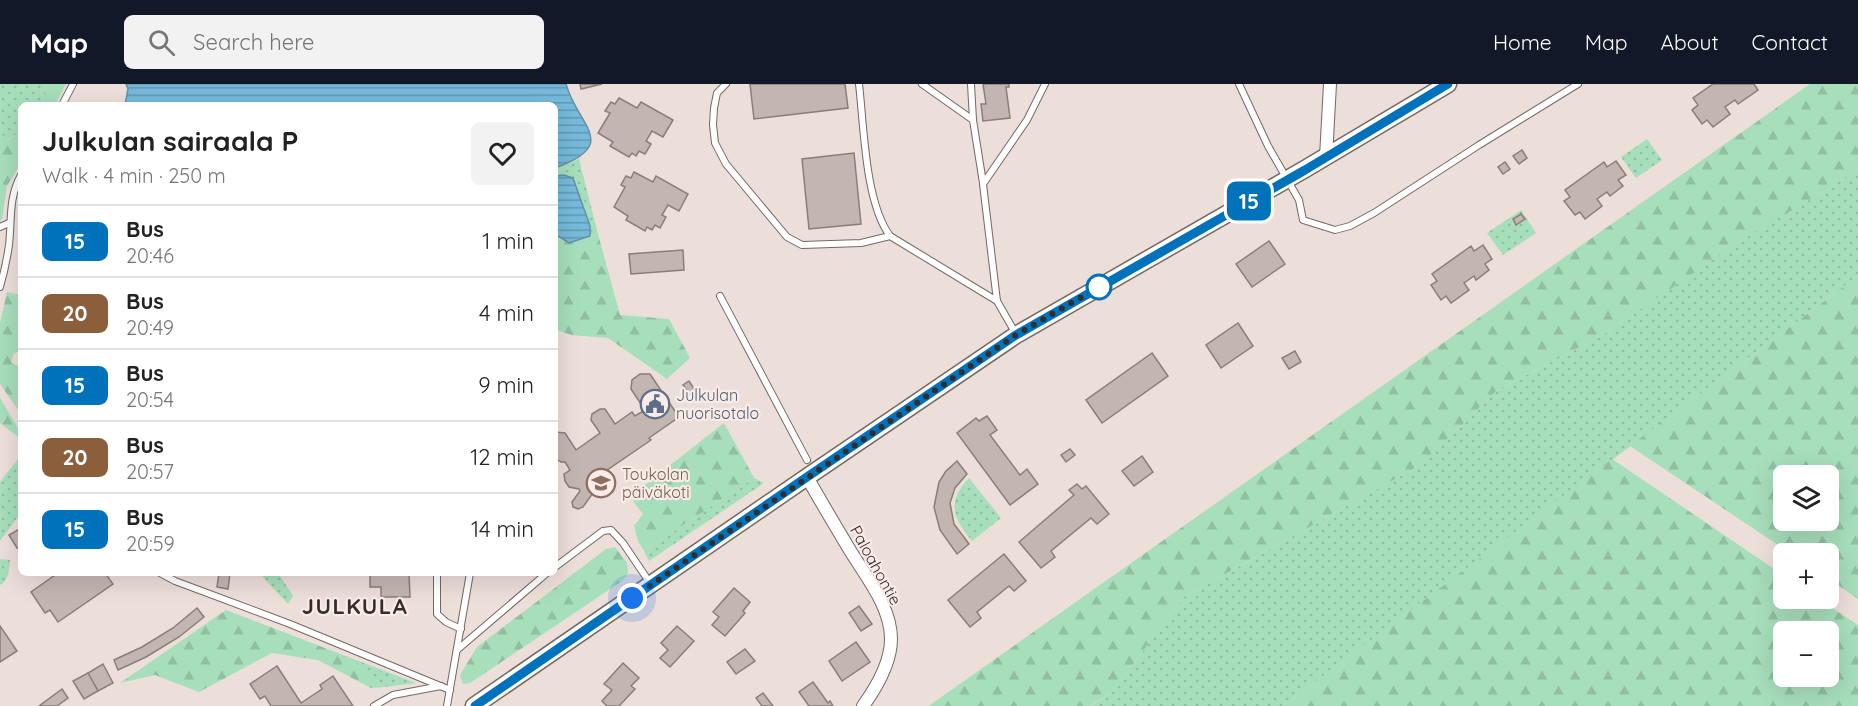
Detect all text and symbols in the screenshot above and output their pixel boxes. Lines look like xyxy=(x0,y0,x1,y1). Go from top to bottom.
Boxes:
search box xyxy=(124,15,544,69)
text: Map xyxy=(30,25,88,60)
icon: search xyxy=(145,26,178,59)
text: Search here xyxy=(193,28,315,56)
text: Home xyxy=(1493,29,1552,55)
text: Map xyxy=(1585,29,1628,55)
text: About xyxy=(1661,29,1719,55)
text: Contact xyxy=(1752,29,1828,55)
button: heart xyxy=(471,122,534,185)
text: Julkulan sairaala P xyxy=(42,123,298,158)
text: Walk · 4 min · 250 m xyxy=(42,163,226,188)
line badge: 15 xyxy=(1222,182,1276,220)
text: 15 xyxy=(1239,188,1259,214)
text: Bus xyxy=(126,215,164,243)
text: 1 min xyxy=(482,227,534,255)
text: 15 xyxy=(65,228,85,254)
text: 20:46 xyxy=(126,243,174,268)
unlabelled marker xyxy=(1086,274,1112,300)
text: Bus xyxy=(126,287,164,315)
text: 4 min xyxy=(479,299,534,327)
text: 20 xyxy=(63,300,87,326)
text: 20:49 xyxy=(126,315,174,340)
text: Bus xyxy=(126,359,164,387)
text: 9 min xyxy=(478,371,534,399)
text: 15 xyxy=(65,372,85,398)
place label: Julkulan nuorisotalo xyxy=(676,385,759,423)
text: 20:54 xyxy=(126,387,174,412)
public building icon: Julkulan nuorisotalo xyxy=(639,388,671,420)
text: Bus xyxy=(126,431,164,459)
text: 12 min xyxy=(470,443,534,471)
text: 20 xyxy=(63,444,87,470)
text: 20:57 xyxy=(126,459,174,484)
place label: Toukolan päiväkoti xyxy=(622,464,690,502)
map controls xyxy=(1773,465,1839,687)
button: layers xyxy=(1773,465,1839,531)
school or university icon: Toukolan päiväkoti xyxy=(585,467,617,499)
text: Bus xyxy=(126,503,164,531)
text: 14 min xyxy=(471,515,534,543)
text: 15 xyxy=(65,516,85,542)
street label: Paloahontie xyxy=(846,522,906,608)
text: 20:59 xyxy=(126,531,175,556)
button: + xyxy=(1773,543,1839,609)
your location xyxy=(617,583,647,613)
district label: JULKULA xyxy=(302,592,408,620)
button: − xyxy=(1773,621,1839,687)

